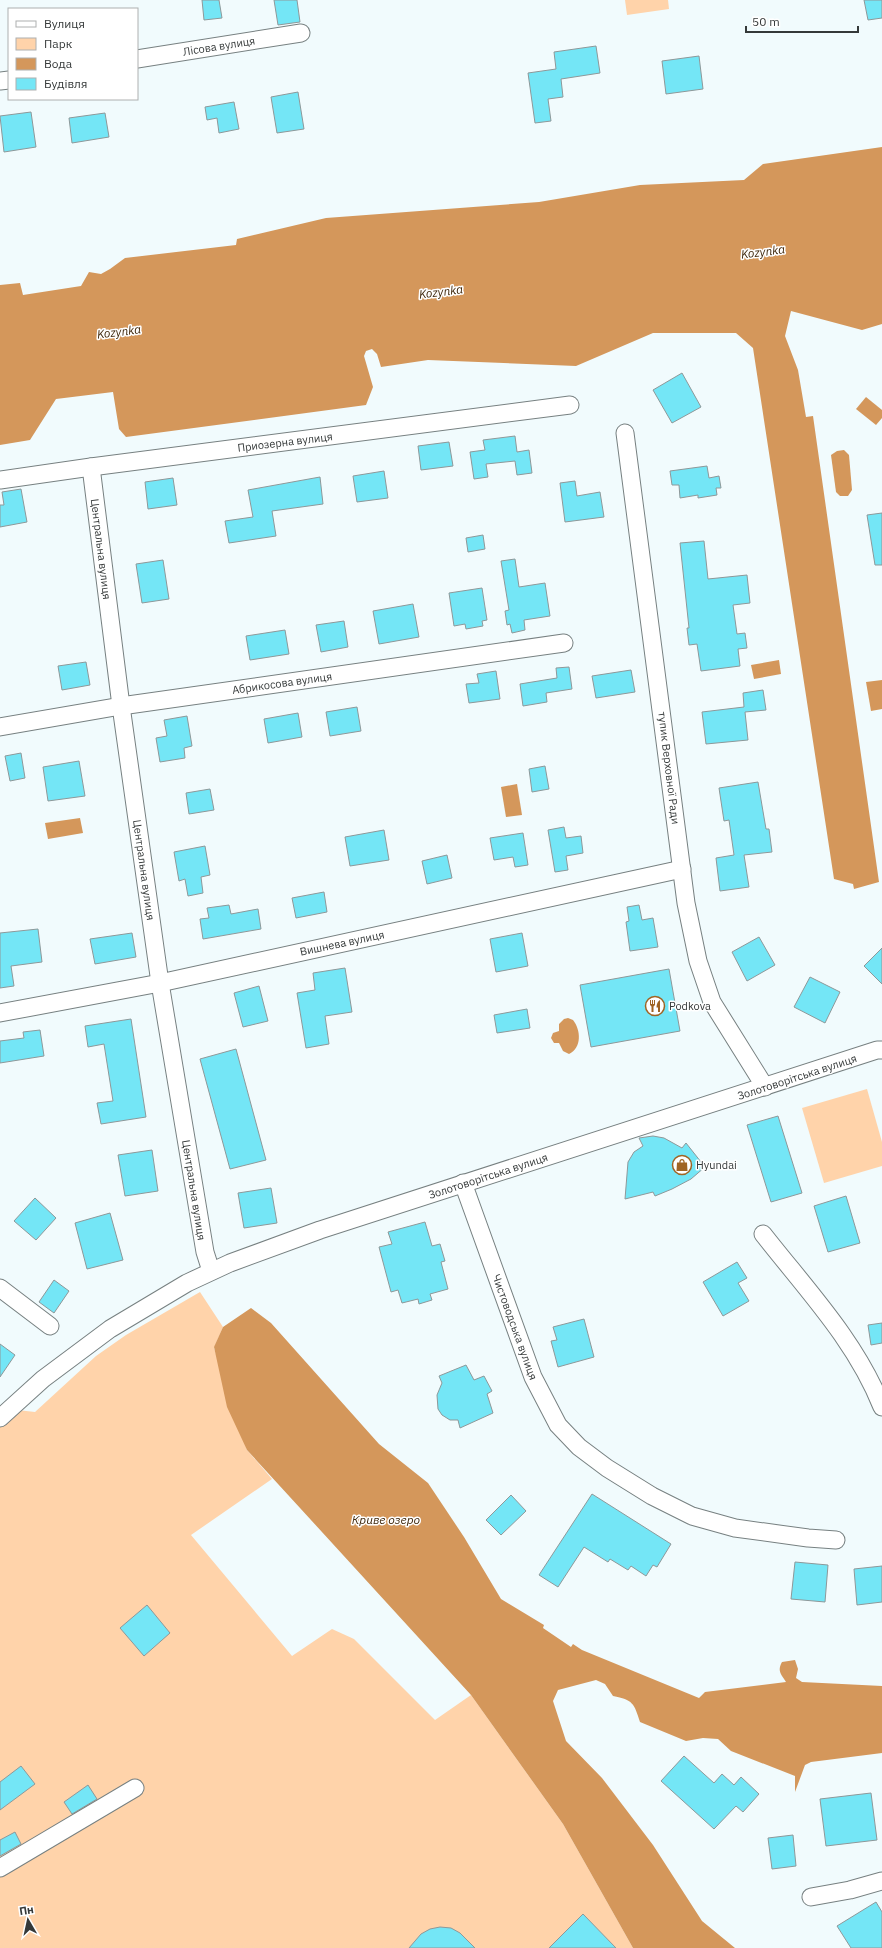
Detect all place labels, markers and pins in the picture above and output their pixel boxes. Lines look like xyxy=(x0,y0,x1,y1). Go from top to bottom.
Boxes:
restaurant icon: Podkova xyxy=(644,995,666,1017)
place label: Podkova xyxy=(669,999,711,1013)
shop icon: Hyundai xyxy=(671,1154,693,1176)
place label: Hyundai xyxy=(696,1158,737,1172)

